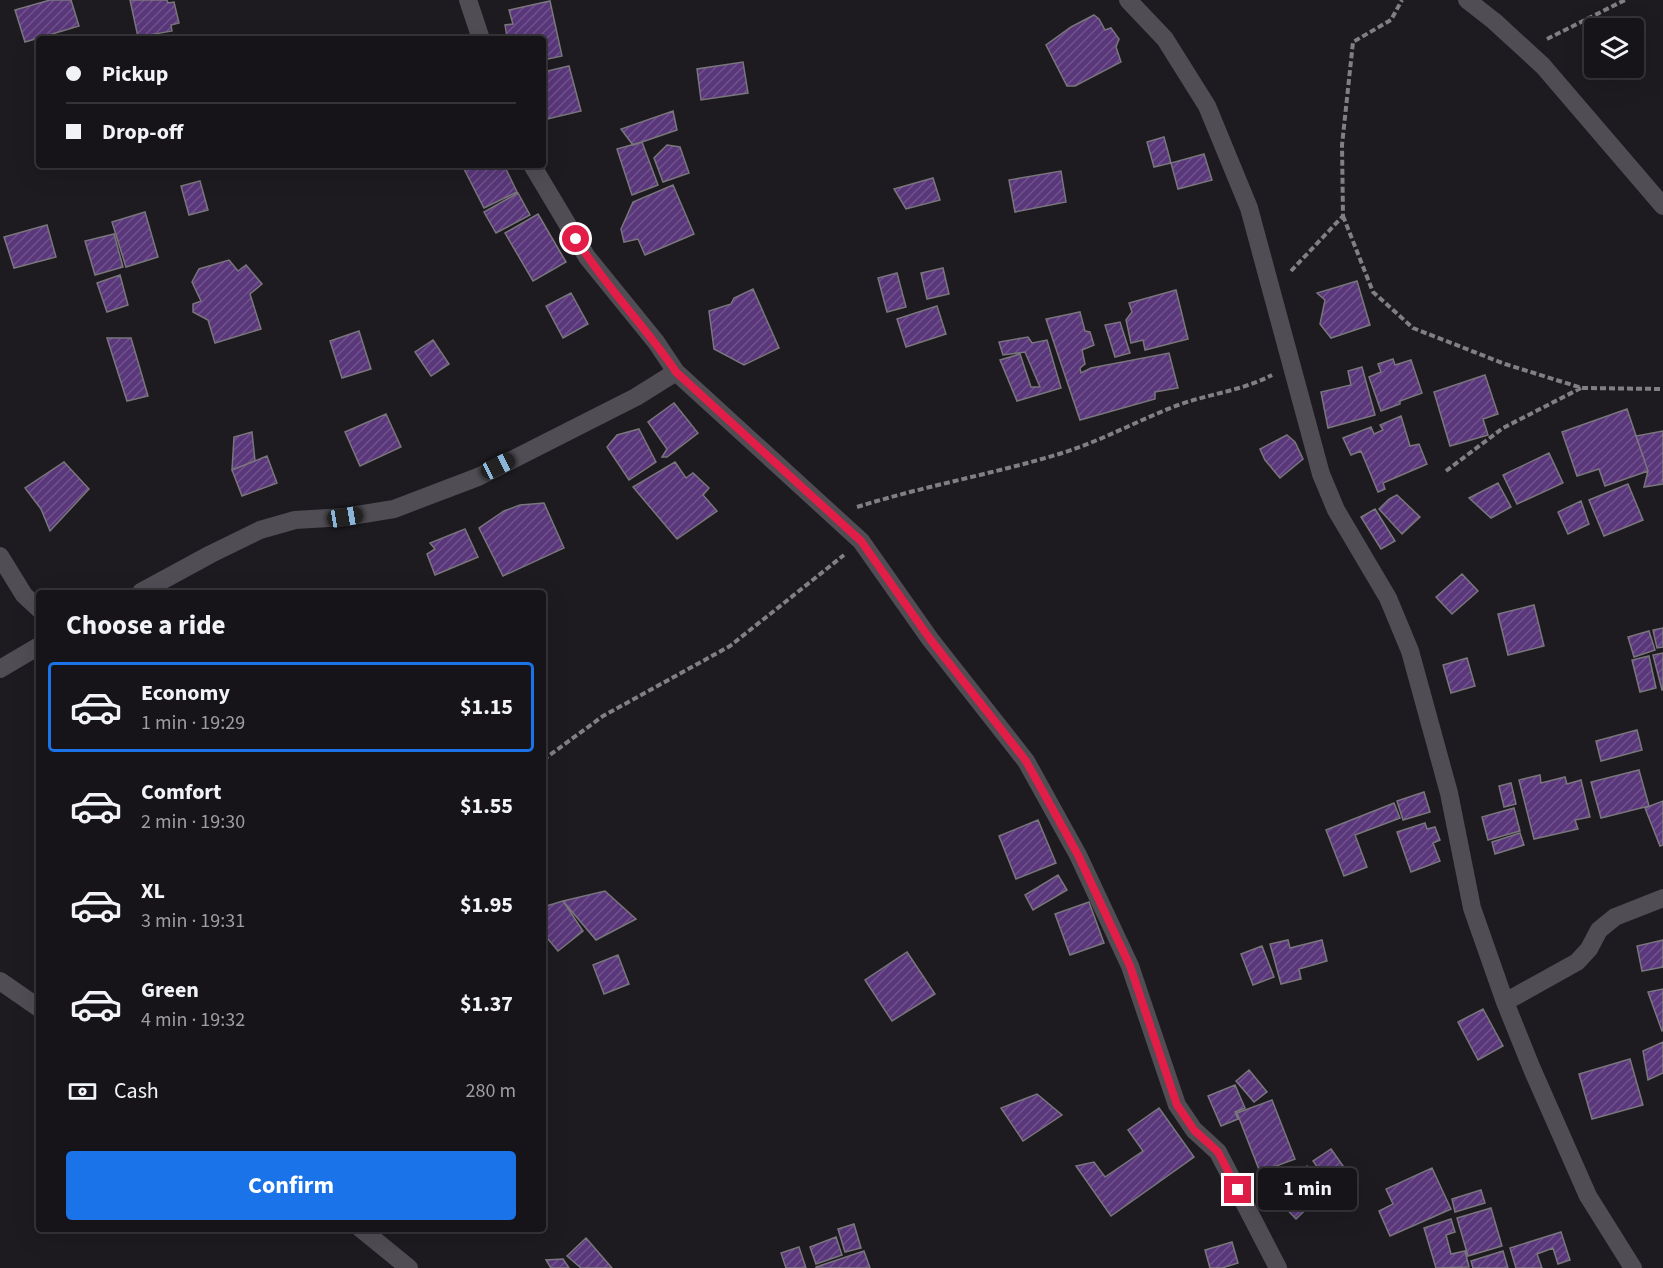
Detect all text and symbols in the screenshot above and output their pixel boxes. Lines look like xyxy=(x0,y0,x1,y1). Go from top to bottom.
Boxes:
map controls xyxy=(1584,18,1644,78)
button: layers xyxy=(1584,18,1644,78)
text: Pickup xyxy=(102,58,168,90)
text: Drop-off xyxy=(102,116,183,148)
route start xyxy=(562,225,589,252)
car xyxy=(478,450,518,482)
car xyxy=(326,505,364,529)
text: Choose a ride xyxy=(66,606,226,645)
text: Economy xyxy=(141,677,230,709)
icon: car xyxy=(69,680,123,734)
text: $1.15 xyxy=(460,691,513,723)
text: 1 min · 19:29 xyxy=(141,709,245,737)
text: Comfort xyxy=(141,776,222,808)
icon: car xyxy=(69,779,123,833)
text: $1.55 xyxy=(460,790,513,822)
text: 2 min · 19:30 xyxy=(141,808,245,836)
text: XL xyxy=(141,875,165,907)
icon: car xyxy=(69,878,123,932)
text: $1.95 xyxy=(460,889,513,921)
text: 3 min · 19:31 xyxy=(141,907,245,935)
text: Green xyxy=(141,974,199,1006)
icon: car xyxy=(69,977,123,1031)
text: $1.37 xyxy=(460,988,513,1020)
text: 4 min · 19:32 xyxy=(141,1006,245,1034)
icon: cash xyxy=(66,1075,99,1108)
text: Cash xyxy=(114,1075,159,1107)
text: 280 m xyxy=(466,1077,516,1105)
button: Confirm xyxy=(66,1151,516,1220)
callout: 1 min xyxy=(1259,1169,1358,1211)
text: 1 min xyxy=(1283,1175,1332,1203)
route end xyxy=(1224,1176,1251,1203)

